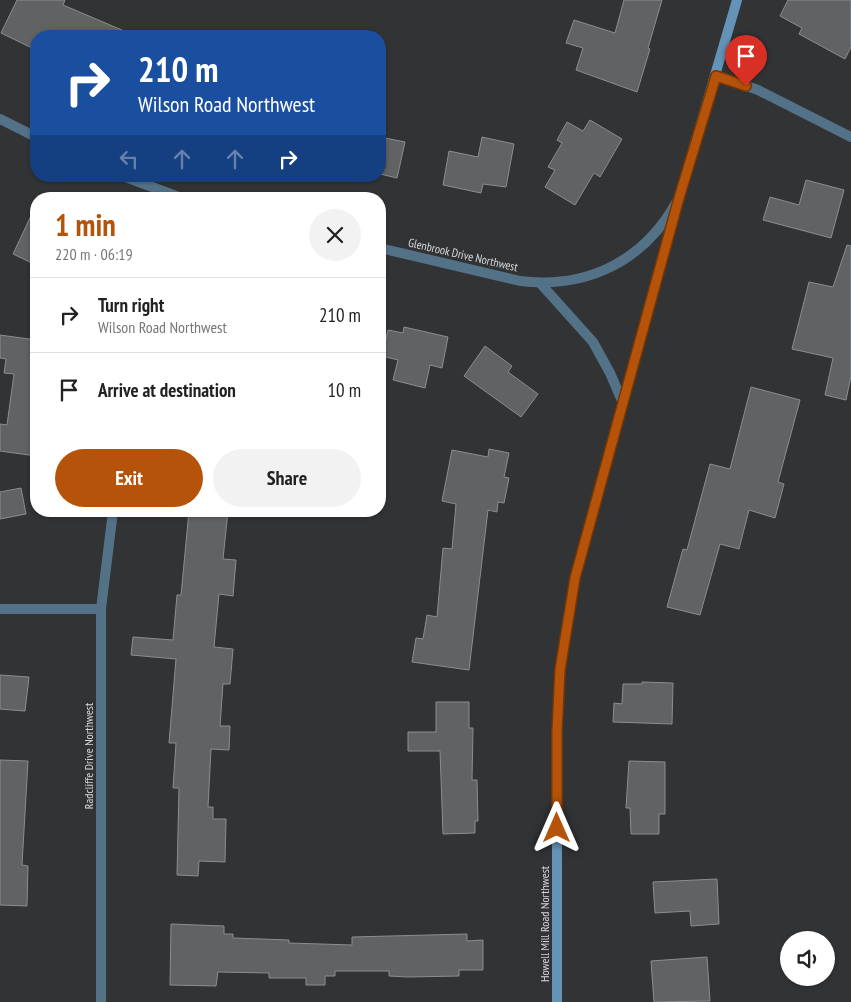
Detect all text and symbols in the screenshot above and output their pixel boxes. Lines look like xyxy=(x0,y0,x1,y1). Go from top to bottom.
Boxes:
pin xyxy=(725,35,767,86)
icon: arrive xyxy=(732,42,760,70)
text: 210 m xyxy=(138,46,219,92)
icon: right xyxy=(55,50,120,115)
text: Wilson Road Northwest xyxy=(138,90,315,118)
icon: left xyxy=(115,145,143,173)
icon: ahead xyxy=(168,145,196,173)
icon: ahead xyxy=(221,145,249,173)
icon: right xyxy=(274,145,302,173)
text: 1 min xyxy=(55,205,116,244)
button: close xyxy=(309,209,361,261)
street label: Glenbrook Drive Northwest xyxy=(407,235,520,275)
text: 220 m · 06:19 xyxy=(55,244,133,264)
text: Turn right xyxy=(98,293,164,317)
icon: right xyxy=(55,301,83,329)
text: 210 m xyxy=(319,303,361,327)
text: Wilson Road Northwest xyxy=(98,317,227,337)
icon: arrive xyxy=(55,376,83,404)
text: Arrive at destination xyxy=(98,378,236,402)
text: 10 m xyxy=(328,378,361,402)
button: Exit xyxy=(55,449,203,507)
button: Share xyxy=(213,449,361,507)
street label: Radcliffe Drive Northwest xyxy=(81,702,96,809)
position arrow xyxy=(530,801,582,853)
street label: Howell Mill Road Northwest xyxy=(537,865,552,982)
map controls xyxy=(780,931,835,986)
button: sound xyxy=(780,931,835,986)

